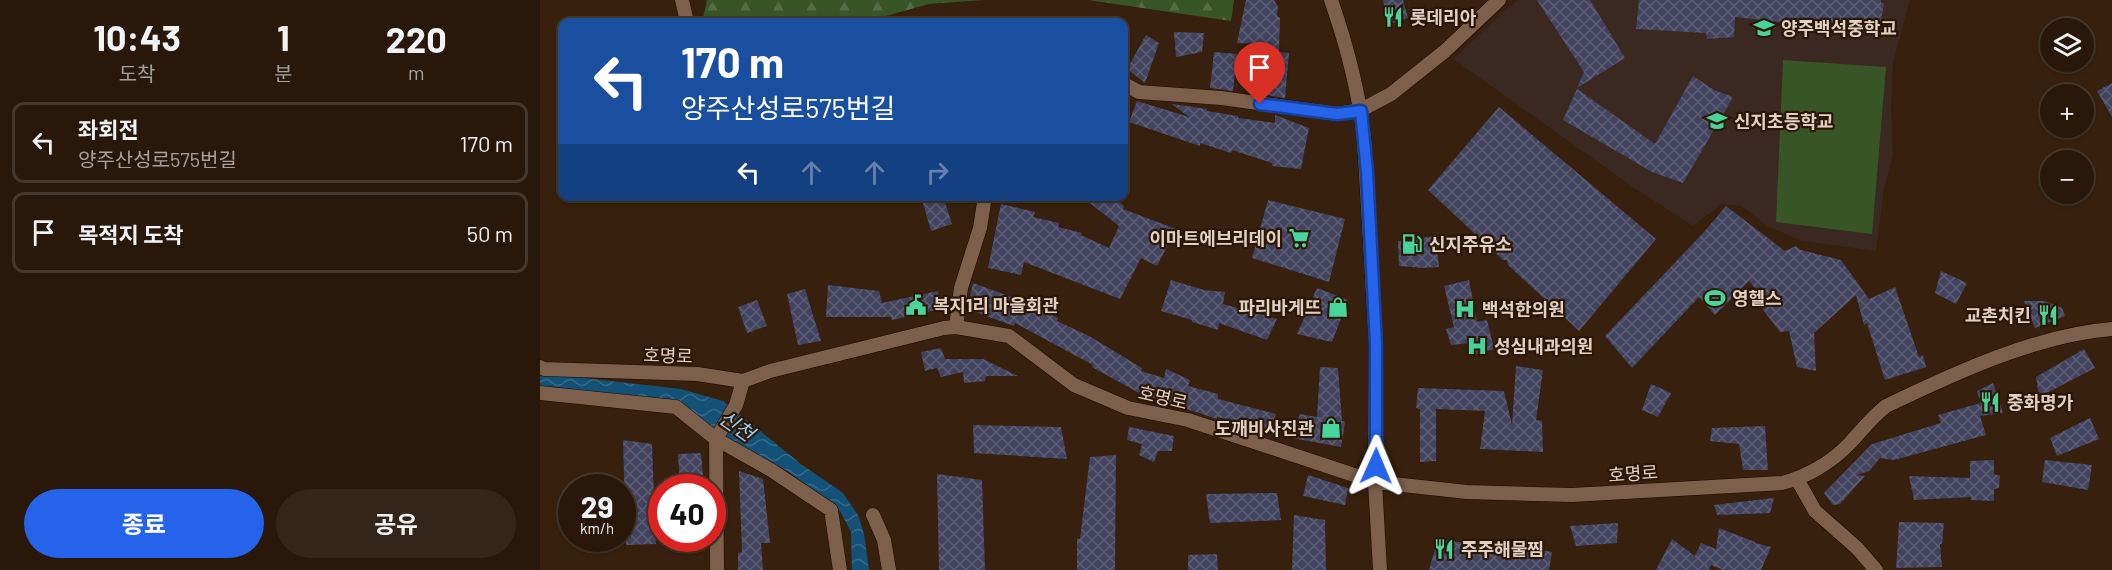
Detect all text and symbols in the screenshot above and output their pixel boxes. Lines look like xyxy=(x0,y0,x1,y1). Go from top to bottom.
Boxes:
restaurant icon: 롯데리아 xyxy=(1381,5,1405,29)
place label: 롯데리아 xyxy=(1410,6,1477,28)
text: 10:43 xyxy=(93,15,181,58)
text: 1 xyxy=(277,15,290,58)
school or university icon: 양주백석중학교 xyxy=(1752,16,1776,40)
text: 220 xyxy=(386,17,447,60)
place label: 양주백석중학교 xyxy=(1781,17,1897,39)
map controls xyxy=(2040,18,2094,204)
button: layers xyxy=(2040,18,2094,72)
text: 170 m xyxy=(681,36,784,86)
icon: left xyxy=(582,42,660,120)
pin xyxy=(1234,42,1285,104)
icon: arrive xyxy=(1243,51,1276,84)
text: m xyxy=(408,60,425,84)
text: 도착 xyxy=(119,61,155,85)
text: 분 xyxy=(274,61,293,85)
button: + xyxy=(2040,84,2094,138)
text: 양주산성로575번길 xyxy=(681,91,895,123)
school or university icon: 신지초등학교 xyxy=(1705,109,1729,133)
place label: 신지초등학교 xyxy=(1734,110,1833,132)
text: 좌회전 xyxy=(78,116,139,142)
icon: left xyxy=(27,126,60,159)
text: 170 m xyxy=(460,130,513,156)
text: 양주산성로575번길 xyxy=(78,147,237,171)
button: − xyxy=(2040,150,2094,204)
icon: left xyxy=(732,156,765,189)
icon: ahead xyxy=(795,156,828,189)
icon: ahead xyxy=(858,156,891,189)
icon: right xyxy=(921,156,954,189)
icon: arrive xyxy=(27,216,60,249)
text: 50 m xyxy=(467,220,513,246)
text: 목적지 도착 xyxy=(78,221,184,247)
supermarket icon: 이마트에브리데이 xyxy=(1287,226,1311,250)
place label: 이마트에브리데이 xyxy=(1150,227,1282,249)
fuel station icon: 신지주유소 xyxy=(1400,232,1424,256)
place label: 신지주유소 xyxy=(1429,233,1512,255)
sports icon: 영헬스 xyxy=(1703,286,1727,310)
place label: 영헬스 xyxy=(1732,287,1782,309)
public building icon: 복지1리 마을회관 xyxy=(904,293,928,317)
place label: 복지1리 마을회관 xyxy=(933,294,1059,316)
shop icon: 파리바게뜨 xyxy=(1326,295,1350,319)
place label: 파리바게뜨 xyxy=(1238,296,1321,318)
hospital icon: 백석한의원 xyxy=(1453,297,1477,321)
place label: 백석한의원 xyxy=(1482,298,1565,320)
restaurant icon: 교촌치킨 xyxy=(2036,303,2060,327)
place label: 교촌치킨 xyxy=(1965,304,2031,326)
hospital icon: 성심내과의원 xyxy=(1465,334,1489,358)
place label: 성심내과의원 xyxy=(1494,335,1593,357)
street label: 호명로 xyxy=(643,343,693,367)
street label: 호명로 xyxy=(1136,381,1190,413)
restaurant icon: 중화명가 xyxy=(1978,390,2002,414)
place label: 중화명가 xyxy=(2007,391,2074,413)
water label: 신천 xyxy=(715,405,761,447)
shop icon: 도깨비사진관 xyxy=(1319,416,1343,440)
place label: 도깨비사진관 xyxy=(1215,417,1314,439)
position arrow xyxy=(1344,434,1408,498)
street label: 호명로 xyxy=(1607,460,1659,486)
speed limit sign: 40 xyxy=(648,474,726,552)
text: 29 xyxy=(581,488,613,524)
button: 종료 xyxy=(24,489,264,558)
button: 공유 xyxy=(276,489,516,558)
text: km/h xyxy=(580,519,614,537)
restaurant icon: 주주해물찜 xyxy=(1432,537,1456,561)
place label: 주주해물찜 xyxy=(1461,538,1544,560)

